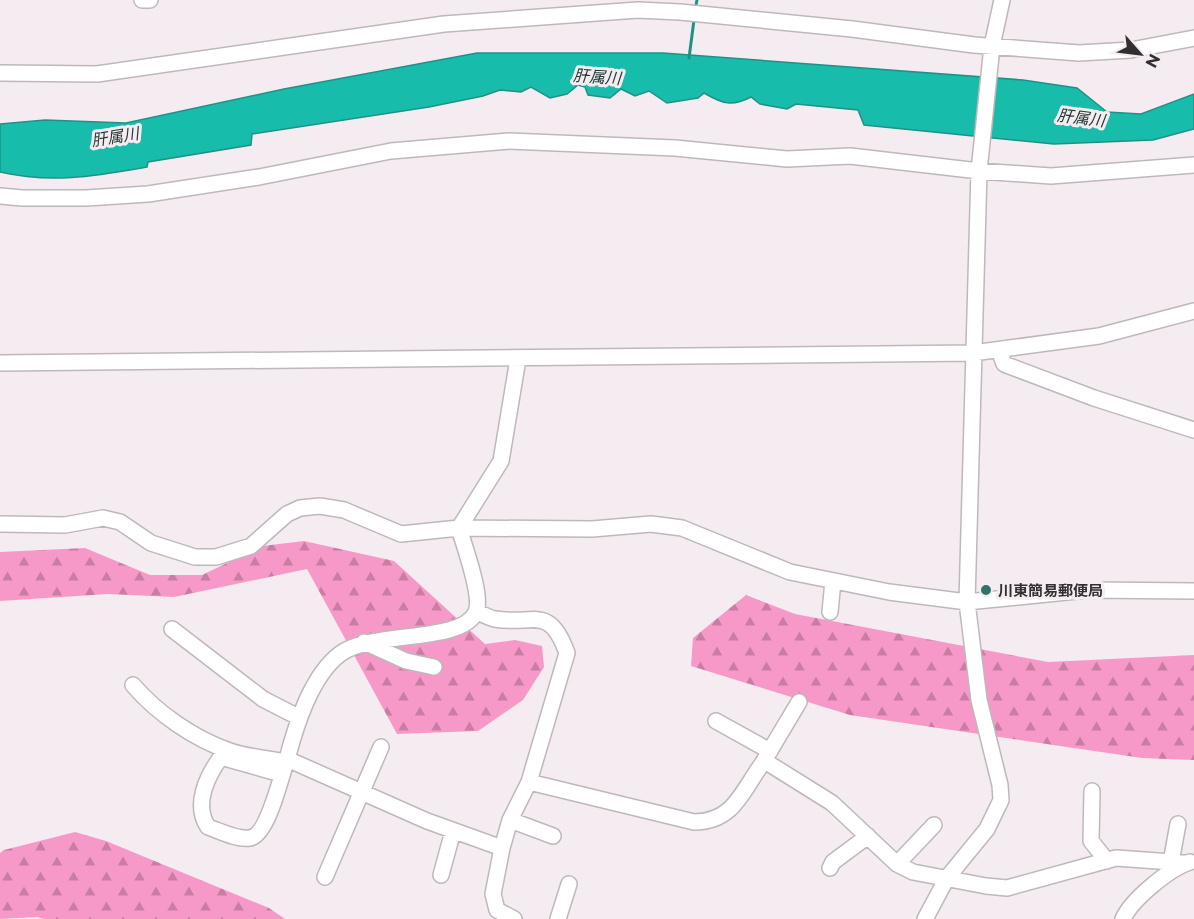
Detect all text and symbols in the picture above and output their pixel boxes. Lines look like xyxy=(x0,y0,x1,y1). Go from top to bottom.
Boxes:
north arrow xyxy=(1110,24,1170,84)
text: N xyxy=(1141,51,1164,71)
water label: 肝属川 xyxy=(572,66,624,88)
water label: 肝属川 xyxy=(1056,106,1108,131)
water label: 肝属川 xyxy=(90,124,142,150)
place label: 川東簡易郵便局 xyxy=(998,581,1103,600)
marker: 川東簡易郵便局 xyxy=(979,583,993,597)

